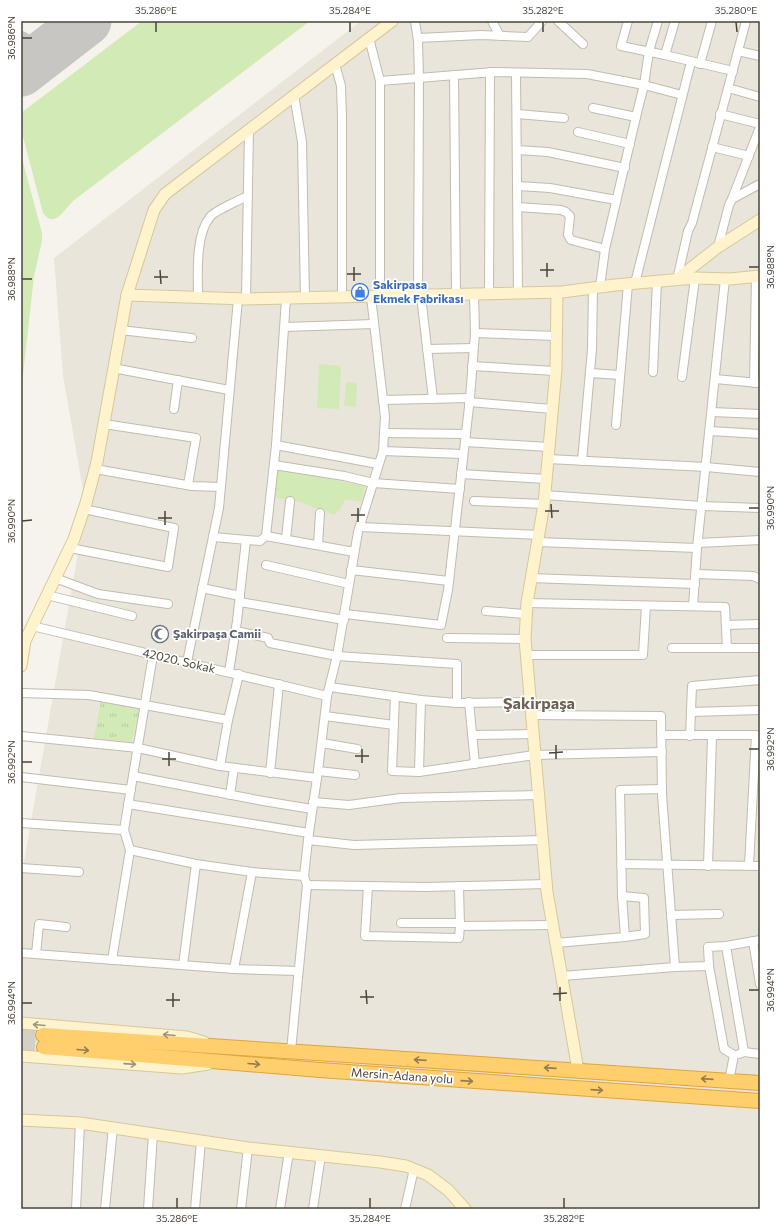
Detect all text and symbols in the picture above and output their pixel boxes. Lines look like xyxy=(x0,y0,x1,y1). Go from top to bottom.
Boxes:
text: 35.286°E xyxy=(135,4,177,16)
text: 35.284°E xyxy=(329,4,371,16)
text: 35.282°E xyxy=(522,4,564,16)
text: 35.280°E xyxy=(715,4,757,16)
text: 36.986°N xyxy=(5,16,17,60)
text: 36.988°N xyxy=(764,245,776,289)
text: 36.988°N xyxy=(5,257,17,301)
place label: Sakirpasa Ekmek Fabrikası xyxy=(373,277,464,305)
shop icon: Sakirpasa Ekmek Fabrikası xyxy=(350,282,370,302)
text: 36.990°N xyxy=(764,486,776,530)
text: 36.990°N xyxy=(5,499,17,543)
mosque icon: Şakirpaşa Camii xyxy=(150,624,170,644)
place label: Şakirpaşa Camii xyxy=(173,626,261,640)
street label: 42020. Sokak xyxy=(141,645,217,675)
district label: Şakirpaşa xyxy=(503,693,575,712)
text: 36.992°N xyxy=(764,727,776,771)
text: 36.992°N xyxy=(5,740,17,784)
text: 36.994°N xyxy=(764,968,776,1012)
text: 36.994°N xyxy=(5,981,17,1025)
one-way arrow xyxy=(33,1021,46,1028)
one-way arrow xyxy=(163,1032,176,1039)
one-way arrow xyxy=(76,1046,89,1054)
one-way arrow xyxy=(414,1056,427,1063)
one-way arrow xyxy=(247,1060,260,1068)
one-way arrow xyxy=(123,1061,136,1068)
street label: Mersin-Adana yolu xyxy=(351,1064,454,1086)
one-way arrow xyxy=(544,1064,557,1071)
one-way arrow xyxy=(701,1076,714,1083)
one-way arrow xyxy=(460,1077,473,1084)
one-way arrow xyxy=(590,1086,603,1093)
text: 35.286°E xyxy=(156,1212,198,1224)
text: 35.284°E xyxy=(349,1212,391,1224)
text: 35.282°E xyxy=(543,1212,585,1224)

